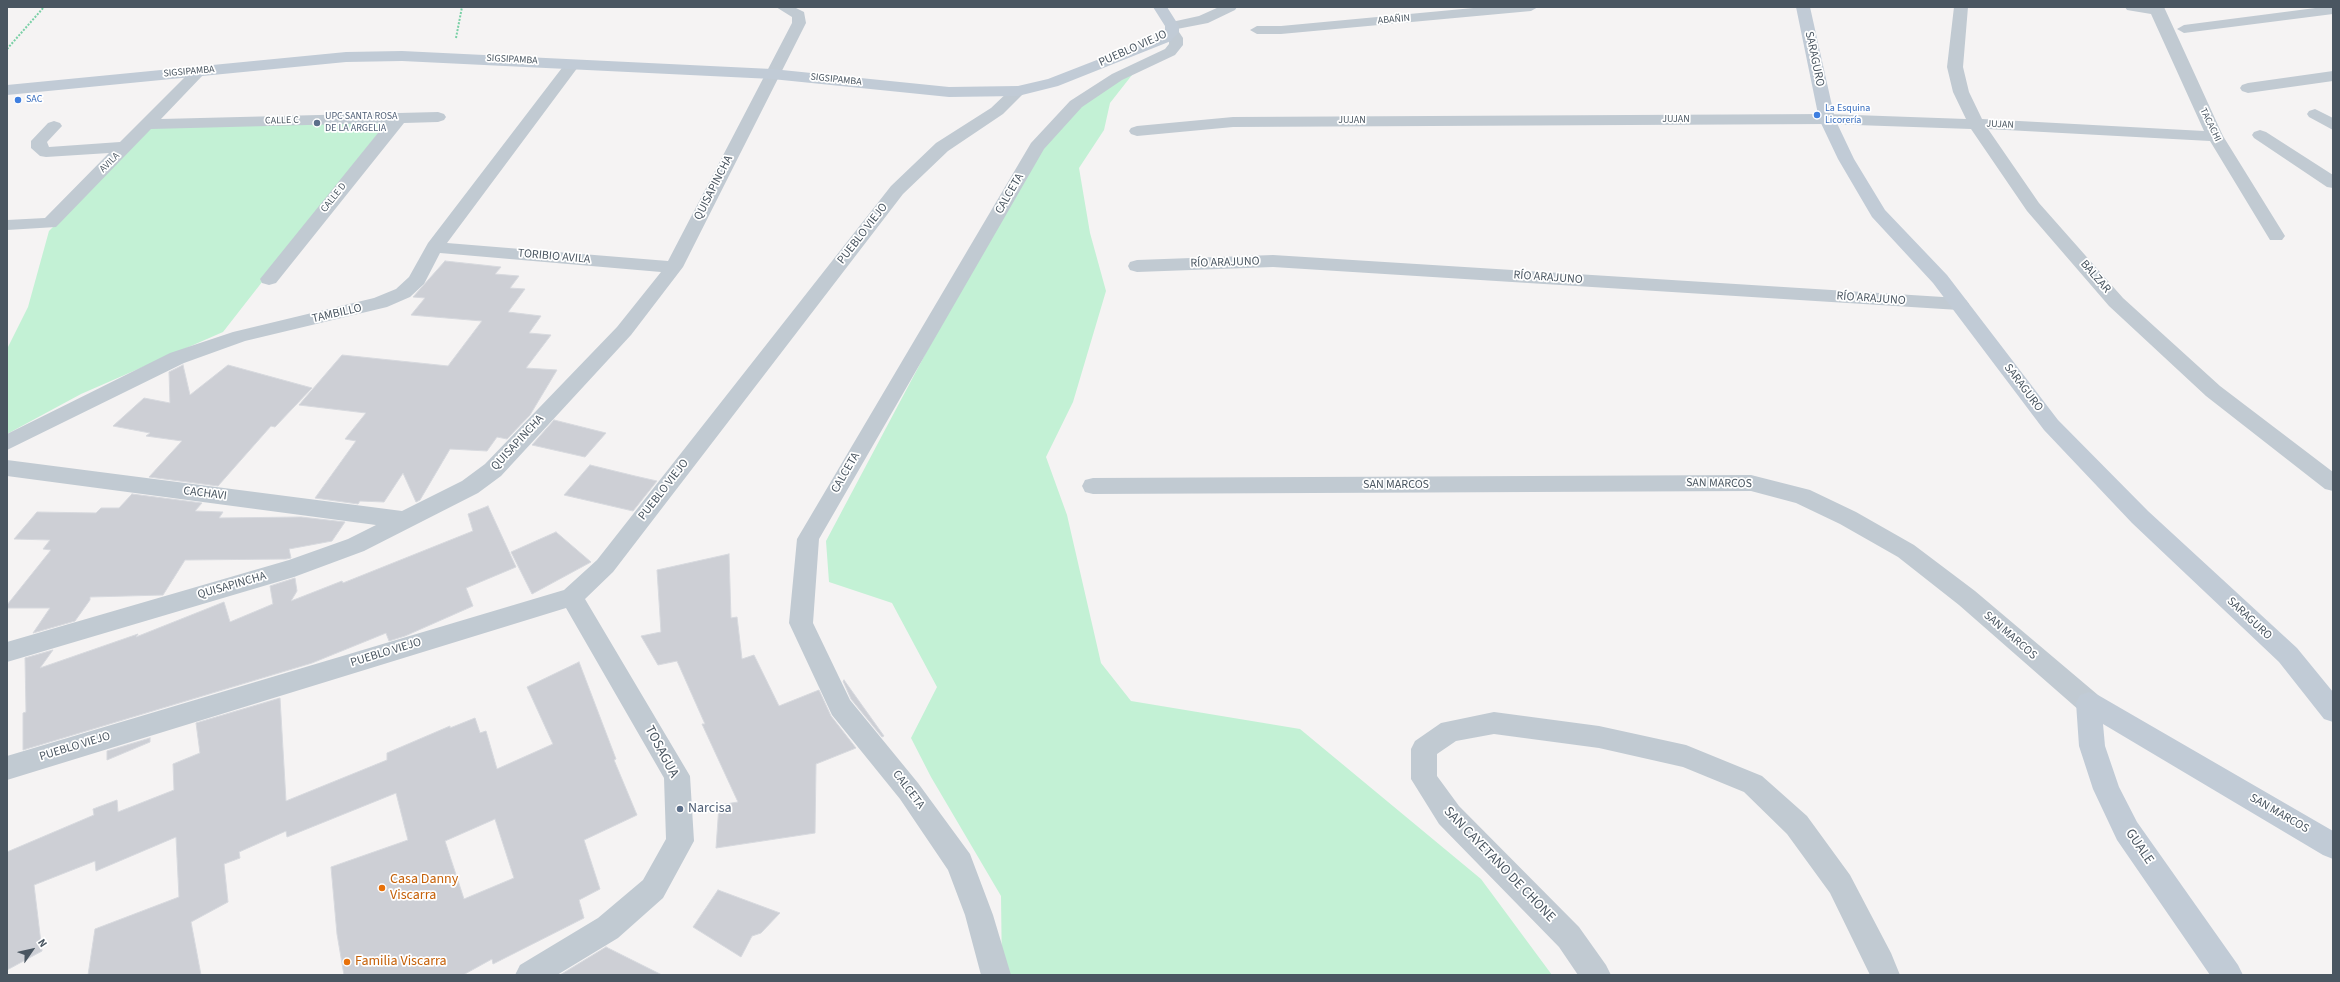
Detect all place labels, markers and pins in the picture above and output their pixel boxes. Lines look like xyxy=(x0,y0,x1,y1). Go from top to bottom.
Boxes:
place label: SAC xyxy=(26,94,42,106)
marker: SAC xyxy=(13,95,23,105)
place label: La Esquina Licorería xyxy=(1825,103,1870,126)
marker: La Esquina Licorería xyxy=(1812,110,1822,120)
place label: UPC SANTA ROSA DE LA ARGELIA xyxy=(325,111,398,134)
marker: UPC SANTA ROSA DE LA ARGELIA xyxy=(312,118,322,128)
place label: Narcisa xyxy=(688,801,732,817)
marker: Narcisa xyxy=(675,804,685,814)
place label: Casa Danny Viscarra xyxy=(390,872,458,904)
marker: Casa Danny Viscarra xyxy=(377,883,387,893)
place label: Familia Viscarra xyxy=(355,954,447,970)
marker: Familia Viscarra xyxy=(342,957,352,967)

